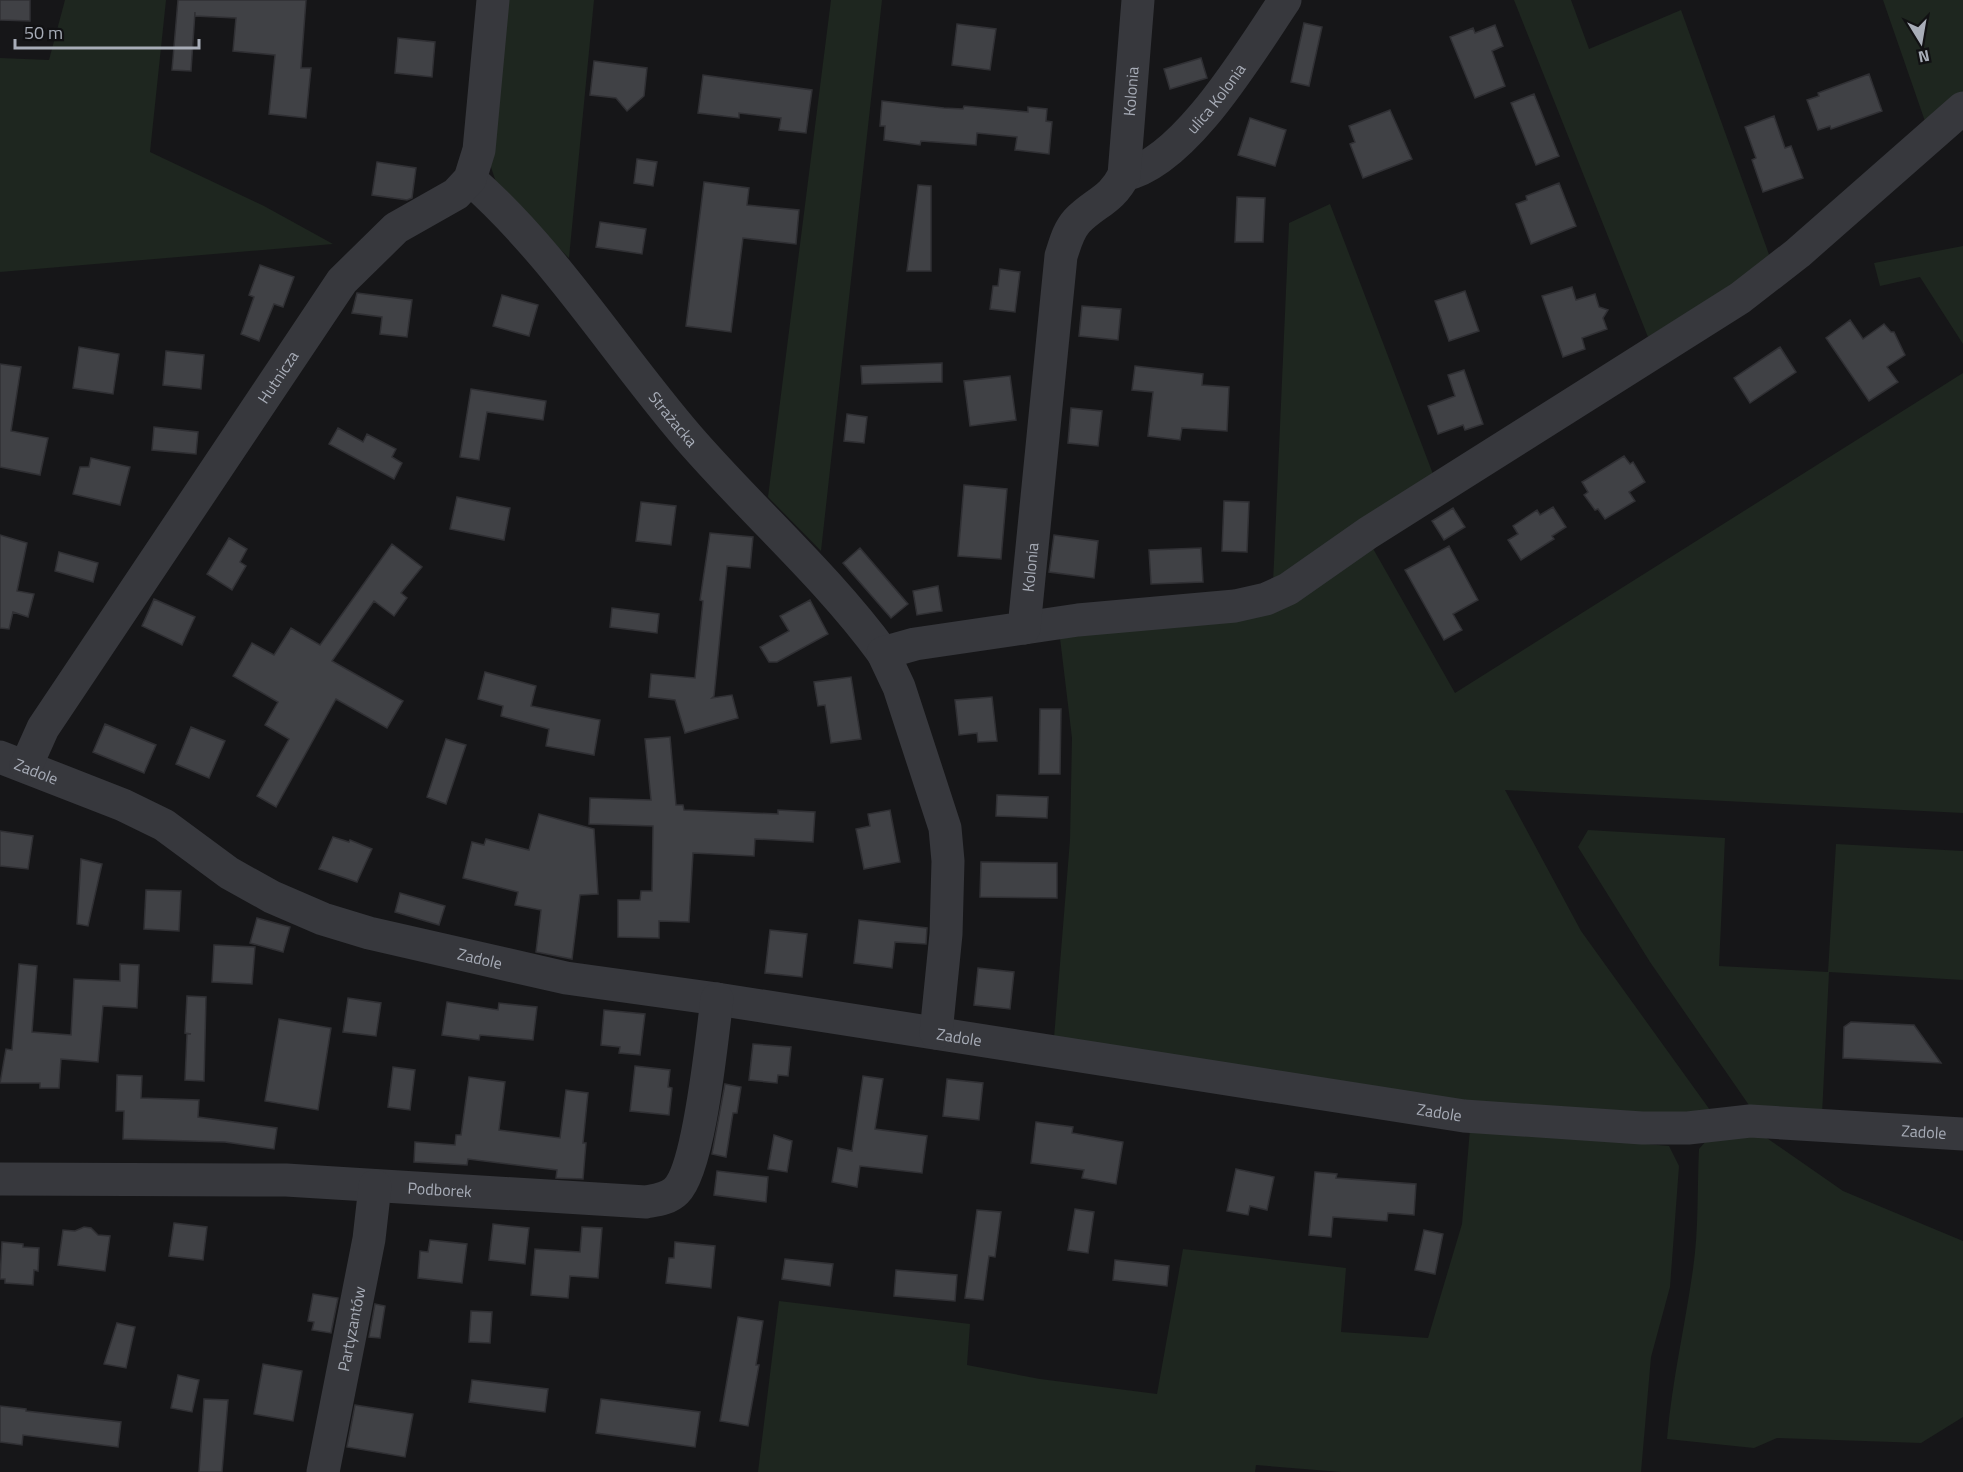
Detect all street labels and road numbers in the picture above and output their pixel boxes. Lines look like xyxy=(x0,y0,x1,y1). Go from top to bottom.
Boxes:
street label: ulica Kolonia xyxy=(1181,58,1251,139)
street label: Kolonia xyxy=(1117,66,1145,117)
street label: Hutnicza xyxy=(251,346,304,408)
street label: Strażacka xyxy=(643,386,703,452)
street label: Kolonia xyxy=(1016,541,1044,593)
street label: Zadole xyxy=(11,752,62,791)
street label: Zadole xyxy=(455,942,505,975)
street label: Zadole xyxy=(935,1022,983,1052)
street label: Zadole xyxy=(1415,1097,1464,1128)
street label: Zadole xyxy=(1901,1118,1947,1145)
street label: Podborek xyxy=(407,1175,473,1203)
street label: Partyzantów xyxy=(331,1284,371,1373)

